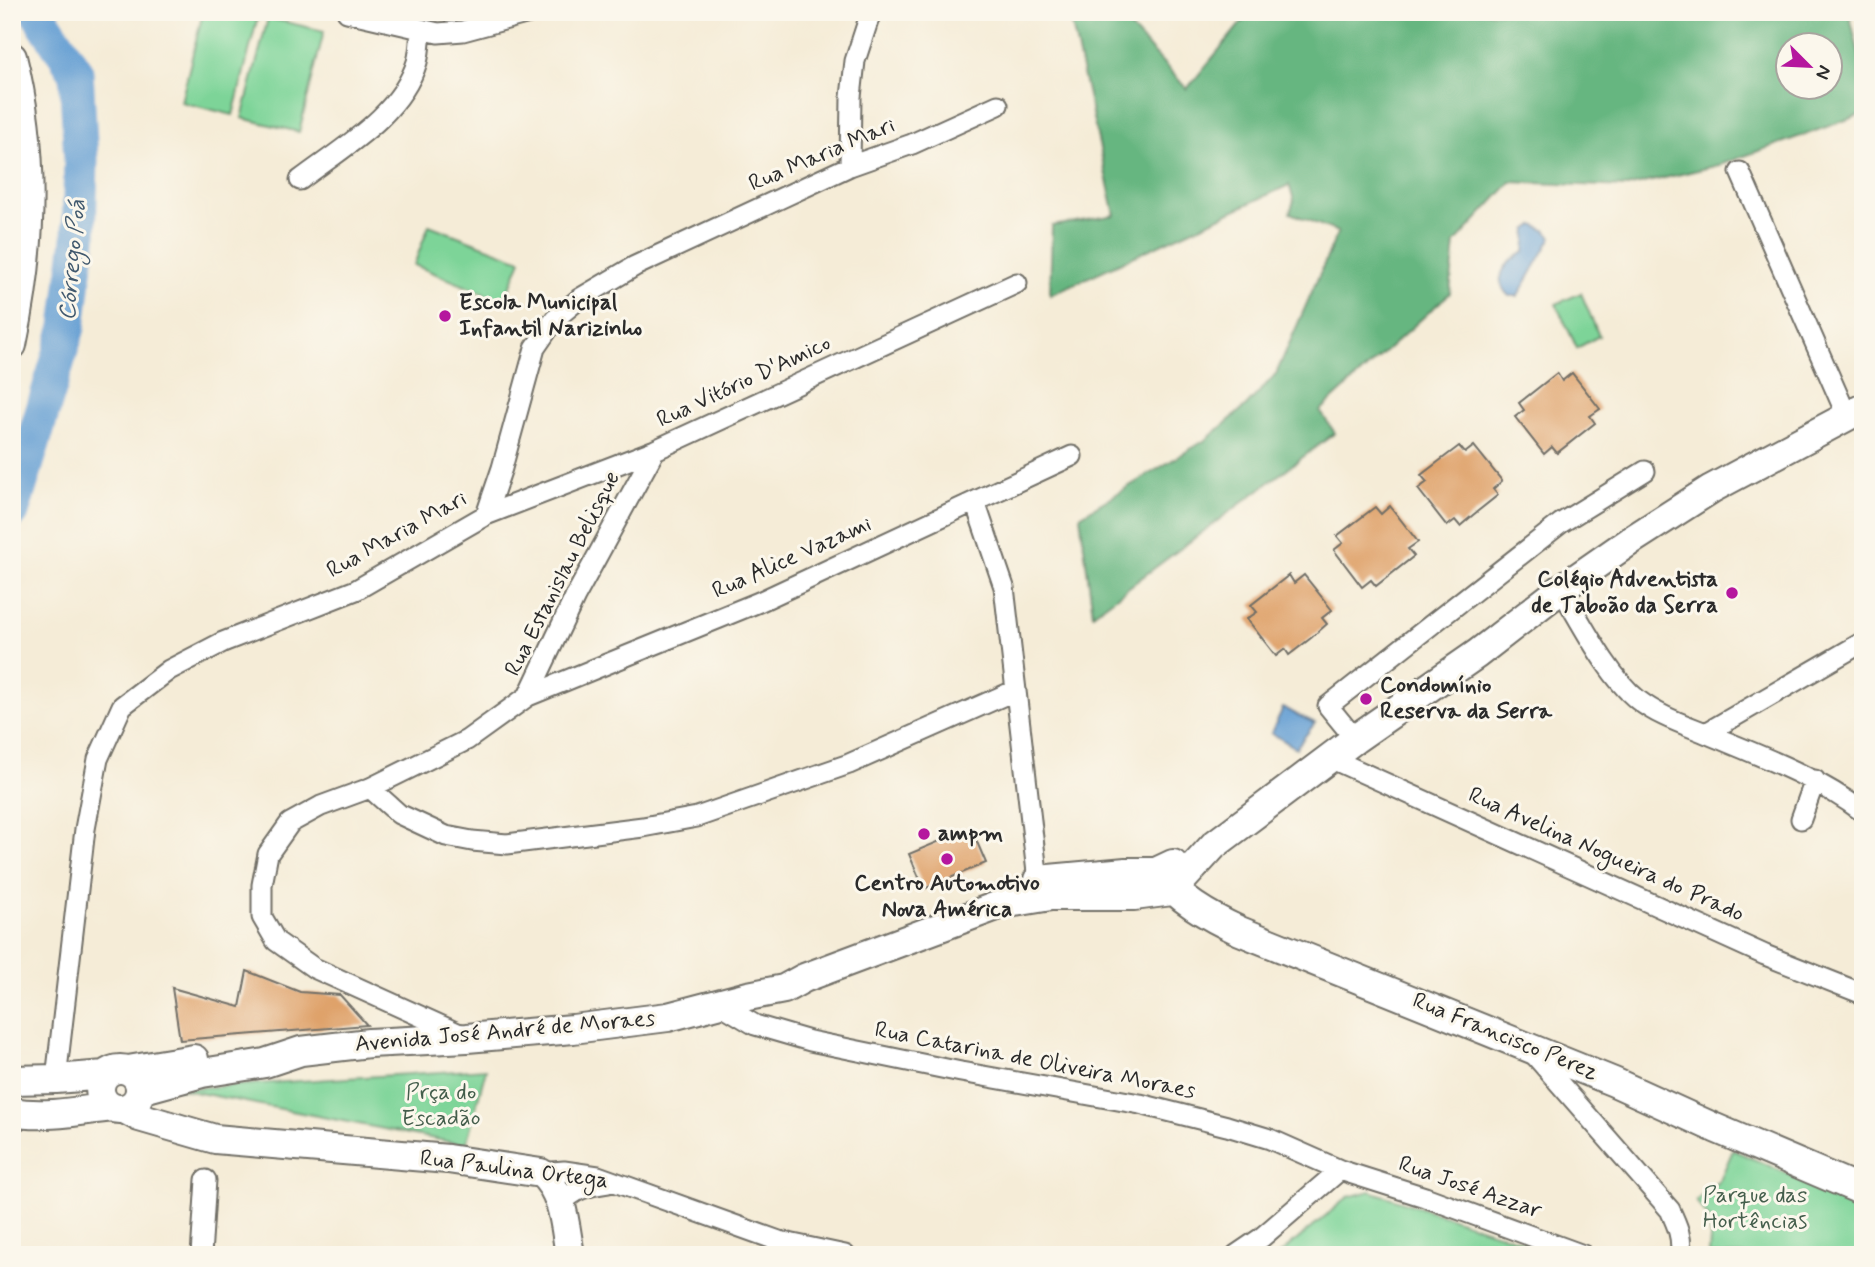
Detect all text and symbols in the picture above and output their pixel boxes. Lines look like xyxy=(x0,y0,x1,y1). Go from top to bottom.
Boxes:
north arrow xyxy=(1773,32,1843,102)
text: N xyxy=(1809,61,1837,83)
street label: Rua Maria Mari xyxy=(744,111,900,199)
water label: Córrego Poá xyxy=(52,198,96,322)
place label: Escola Municipal Infantil Narizinho xyxy=(459,288,642,344)
marker: Escola Municipal Infantil Narizinho xyxy=(437,308,453,324)
street label: Rua Vitório D'Amico xyxy=(652,328,836,435)
street label: Rua Estanislau Belisque xyxy=(498,466,628,682)
street label: Rua Maria Mari xyxy=(321,484,473,586)
street label: Rua Alice Vazami xyxy=(708,509,876,607)
place label: Colégio Adventista de Taboão da Serra xyxy=(1531,565,1718,621)
marker: Colégio Adventista de Taboão da Serra xyxy=(1724,585,1740,601)
place label: Condomínio Reserva da Serra xyxy=(1380,671,1553,727)
marker: Condomínio Reserva da Serra xyxy=(1358,691,1374,707)
street label: Rua Avelina Nogueira do Prado xyxy=(1462,780,1749,931)
place label: ampm xyxy=(938,819,1003,849)
marker: ampm xyxy=(916,826,932,842)
marker: Centro Automotivo Nova América xyxy=(939,851,955,867)
place label: Centro Automotivo Nova América xyxy=(854,869,1040,925)
street label: Rua Francisco Perez xyxy=(1408,986,1602,1088)
street label: Avenida José André de Moraes xyxy=(354,1004,656,1060)
street label: Rua Catarina de Oliveira Moraes xyxy=(872,1015,1198,1107)
park label: Prça do Escadão xyxy=(402,1078,480,1134)
street label: Rua Paulina Ortega xyxy=(418,1144,610,1198)
street label: Rua José Azzar xyxy=(1394,1149,1546,1227)
park label: Parque das Hortências xyxy=(1703,1181,1807,1237)

